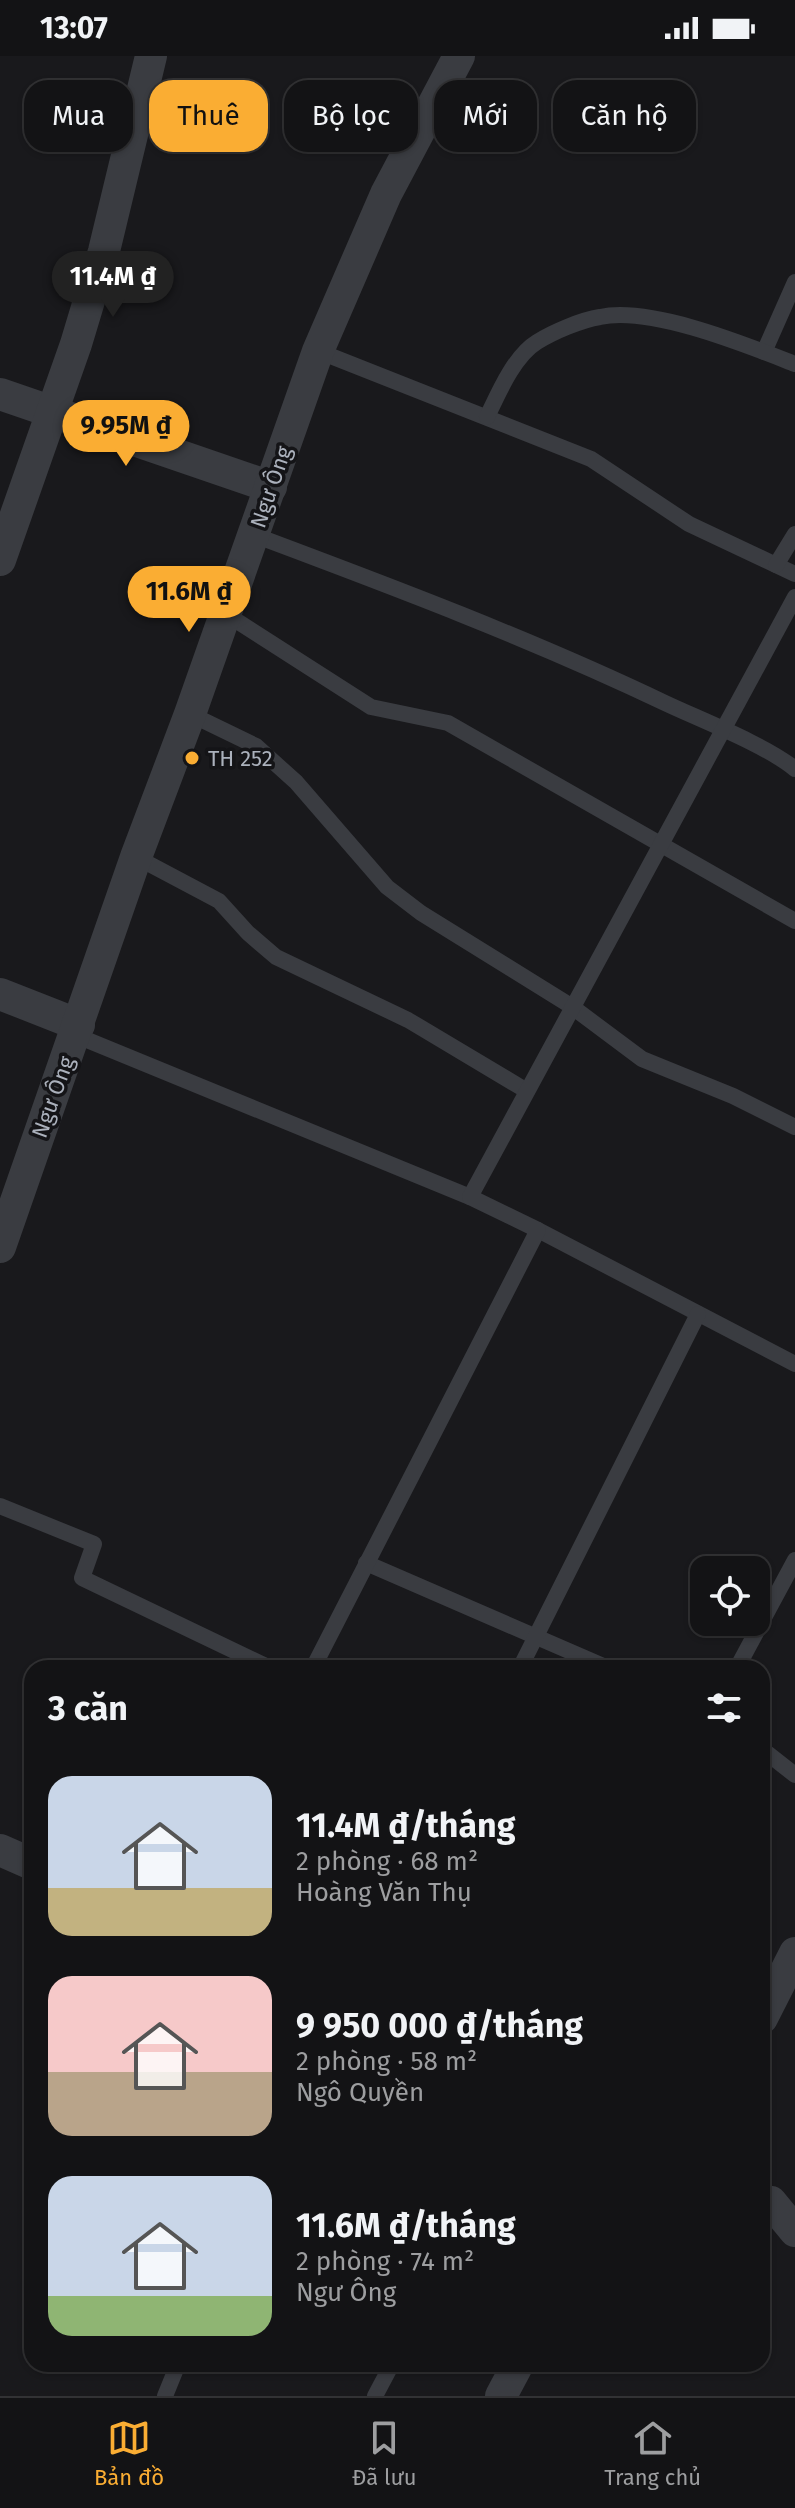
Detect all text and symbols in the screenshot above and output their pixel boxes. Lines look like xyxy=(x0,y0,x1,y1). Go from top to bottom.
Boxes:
text: 13:07 xyxy=(40,10,108,46)
chip: Mua xyxy=(24,80,133,152)
chip: Thuê xyxy=(149,80,268,152)
chip: Bộ lọc xyxy=(284,80,418,152)
chip: Mới xyxy=(434,80,537,152)
chip: Căn hộ xyxy=(553,80,696,152)
pin: 11.4M ₫ xyxy=(39,251,187,319)
text: 11.4M ₫ xyxy=(70,261,156,292)
pin: 9.95M ₫ xyxy=(52,400,200,468)
text: 9.95M ₫ xyxy=(80,410,172,441)
street label: Ngư Ông xyxy=(244,442,298,532)
pin: 11.6M ₫ xyxy=(115,566,263,634)
text: 11.6M ₫ xyxy=(146,576,232,607)
place label: TH 252 xyxy=(208,745,273,772)
marker: TH 252 xyxy=(183,749,201,767)
street label: Ngư Ông xyxy=(26,1052,80,1141)
map controls xyxy=(690,1556,770,1636)
button: locate xyxy=(690,1556,770,1636)
icon: filters xyxy=(702,1686,746,1730)
text: 3 căn xyxy=(48,1688,128,1729)
text: 11.4M ₫/tháng xyxy=(296,1805,515,1846)
icon: home xyxy=(112,1808,208,1904)
text: 2 phòng · 68 m² xyxy=(296,1846,478,1877)
text: Hoàng Văn Thụ xyxy=(296,1877,472,1908)
text: 9 950 000 ₫/tháng xyxy=(296,2005,583,2046)
icon: home xyxy=(112,2008,208,2104)
text: 2 phòng · 58 m² xyxy=(296,2046,477,2077)
text: Ngô Quyền xyxy=(296,2077,424,2108)
text: 11.6M ₫/tháng xyxy=(296,2205,516,2246)
icon: home xyxy=(112,2208,208,2304)
text: 2 phòng · 74 m² xyxy=(296,2246,474,2277)
text: Ngư Ông xyxy=(296,2277,396,2308)
tab: Bản đồ xyxy=(94,2416,164,2491)
tab: Đã lưu xyxy=(352,2416,416,2491)
tab: Trang chủ xyxy=(604,2416,701,2491)

